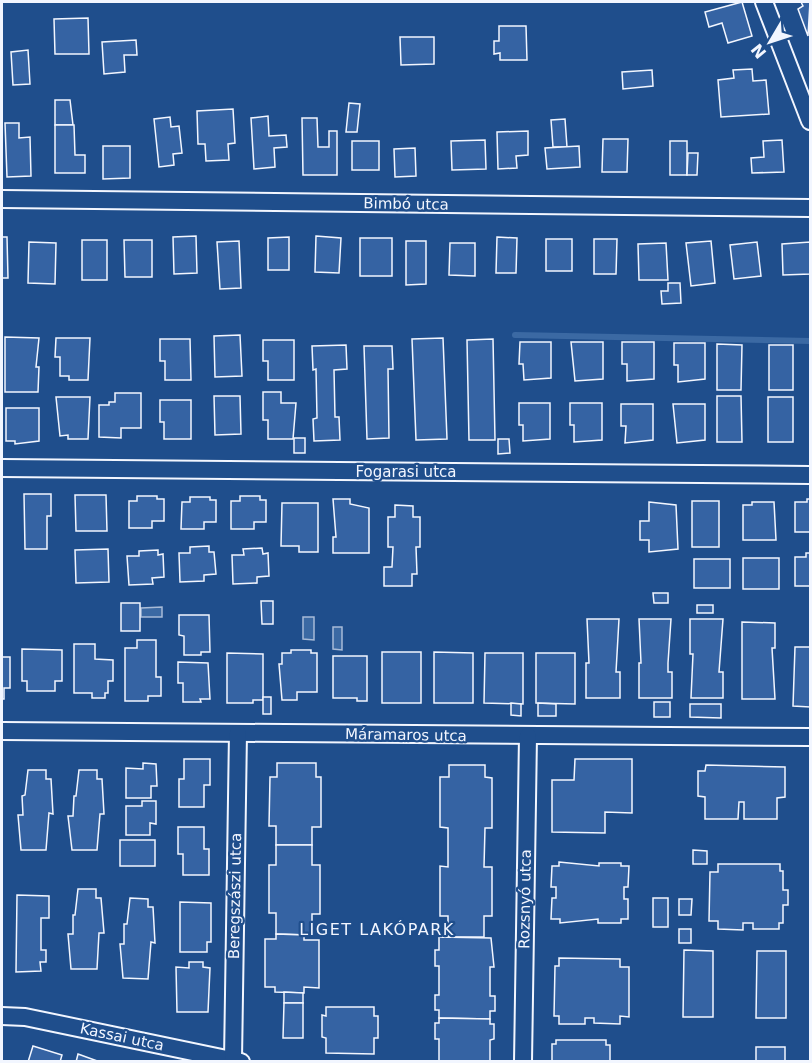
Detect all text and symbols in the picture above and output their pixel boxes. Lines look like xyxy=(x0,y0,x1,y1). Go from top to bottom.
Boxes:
north arrow xyxy=(740,12,800,72)
text: N xyxy=(747,40,770,62)
street label: Bimbó utca xyxy=(363,194,449,214)
street label: Fogarasi utca xyxy=(356,463,456,481)
street label: Máramaros utca xyxy=(345,725,467,745)
street label: Beregszászi utca xyxy=(225,833,245,959)
street label: Rozsnyó utca xyxy=(515,849,535,949)
district label: LIGET LAKÓPARK xyxy=(299,920,455,939)
street label: Kassai utca xyxy=(78,1019,166,1055)

